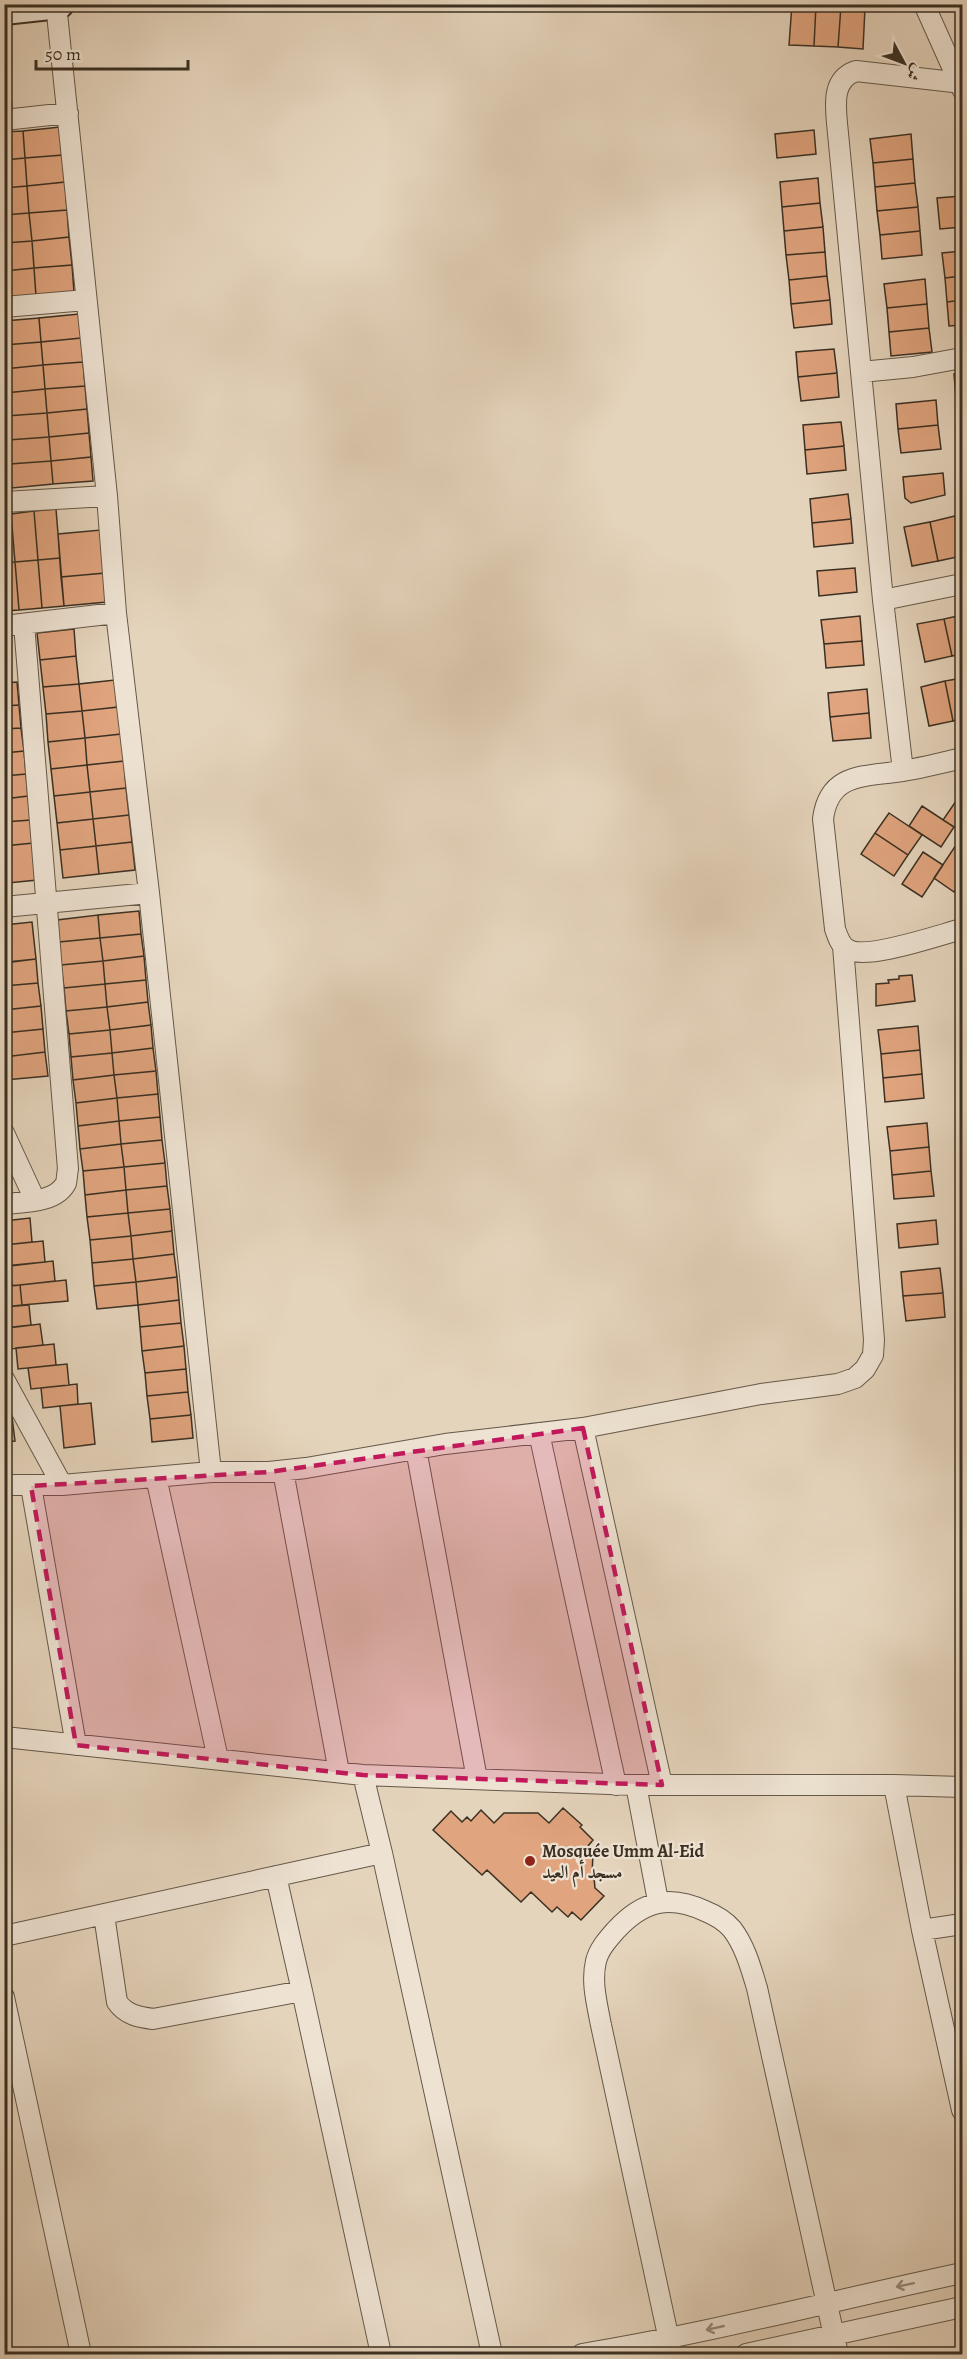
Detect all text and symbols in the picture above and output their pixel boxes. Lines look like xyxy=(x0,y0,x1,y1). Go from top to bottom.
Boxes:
scale bar xyxy=(36,33,188,71)
north arrow xyxy=(874,33,934,93)
text: 50 m xyxy=(45,42,81,66)
text: ش xyxy=(901,59,928,85)
place label: Mosquée Umm Al-Eid مسجد أم العيد xyxy=(542,1839,705,1888)
marker: Mosquée Umm Al-Eid مسجد أم العيد xyxy=(523,1854,537,1868)
one-way arrow xyxy=(896,2280,916,2291)
one-way arrow xyxy=(706,2323,725,2335)

